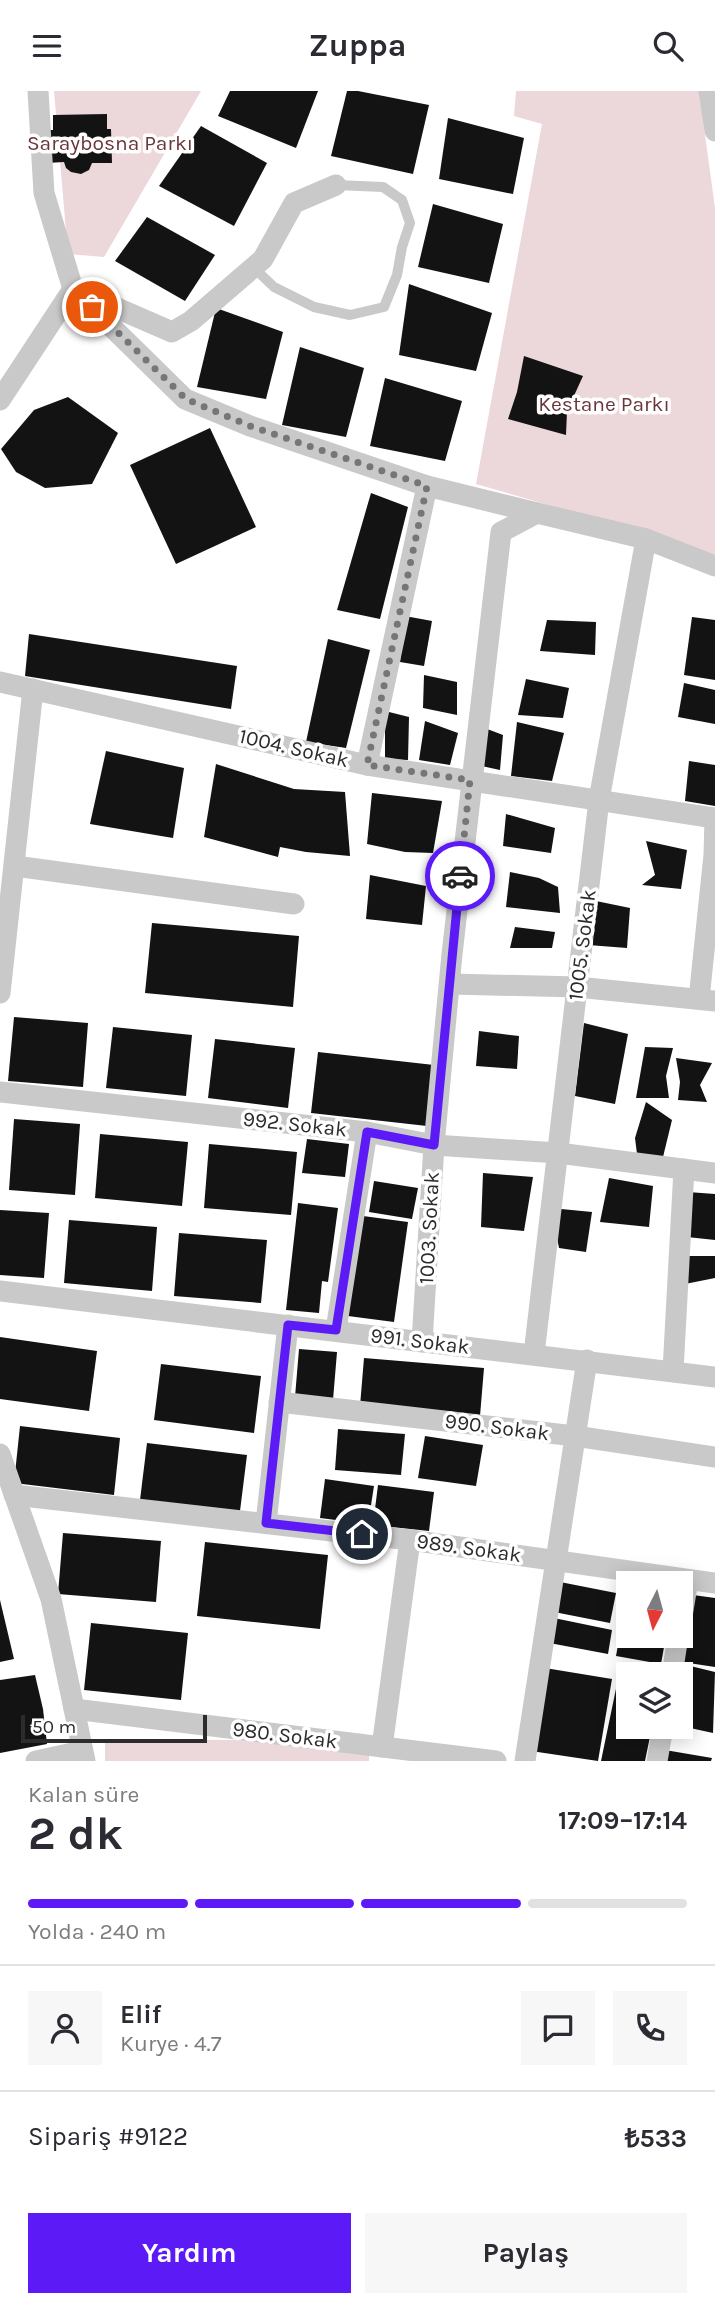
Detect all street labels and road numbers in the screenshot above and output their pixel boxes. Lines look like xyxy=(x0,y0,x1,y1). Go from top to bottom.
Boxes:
street label: 1004. Sokak xyxy=(237,724,351,772)
street label: 1005. Sokak xyxy=(563,888,601,1002)
street label: 992. Sokak xyxy=(242,1107,348,1141)
street label: 1003. Sokak xyxy=(414,1171,444,1285)
street label: 991. Sokak xyxy=(369,1323,471,1359)
street label: 990. Sokak xyxy=(443,1409,551,1445)
street label: 989. Sokak xyxy=(415,1529,523,1567)
street label: 980. Sokak xyxy=(231,1717,339,1753)

